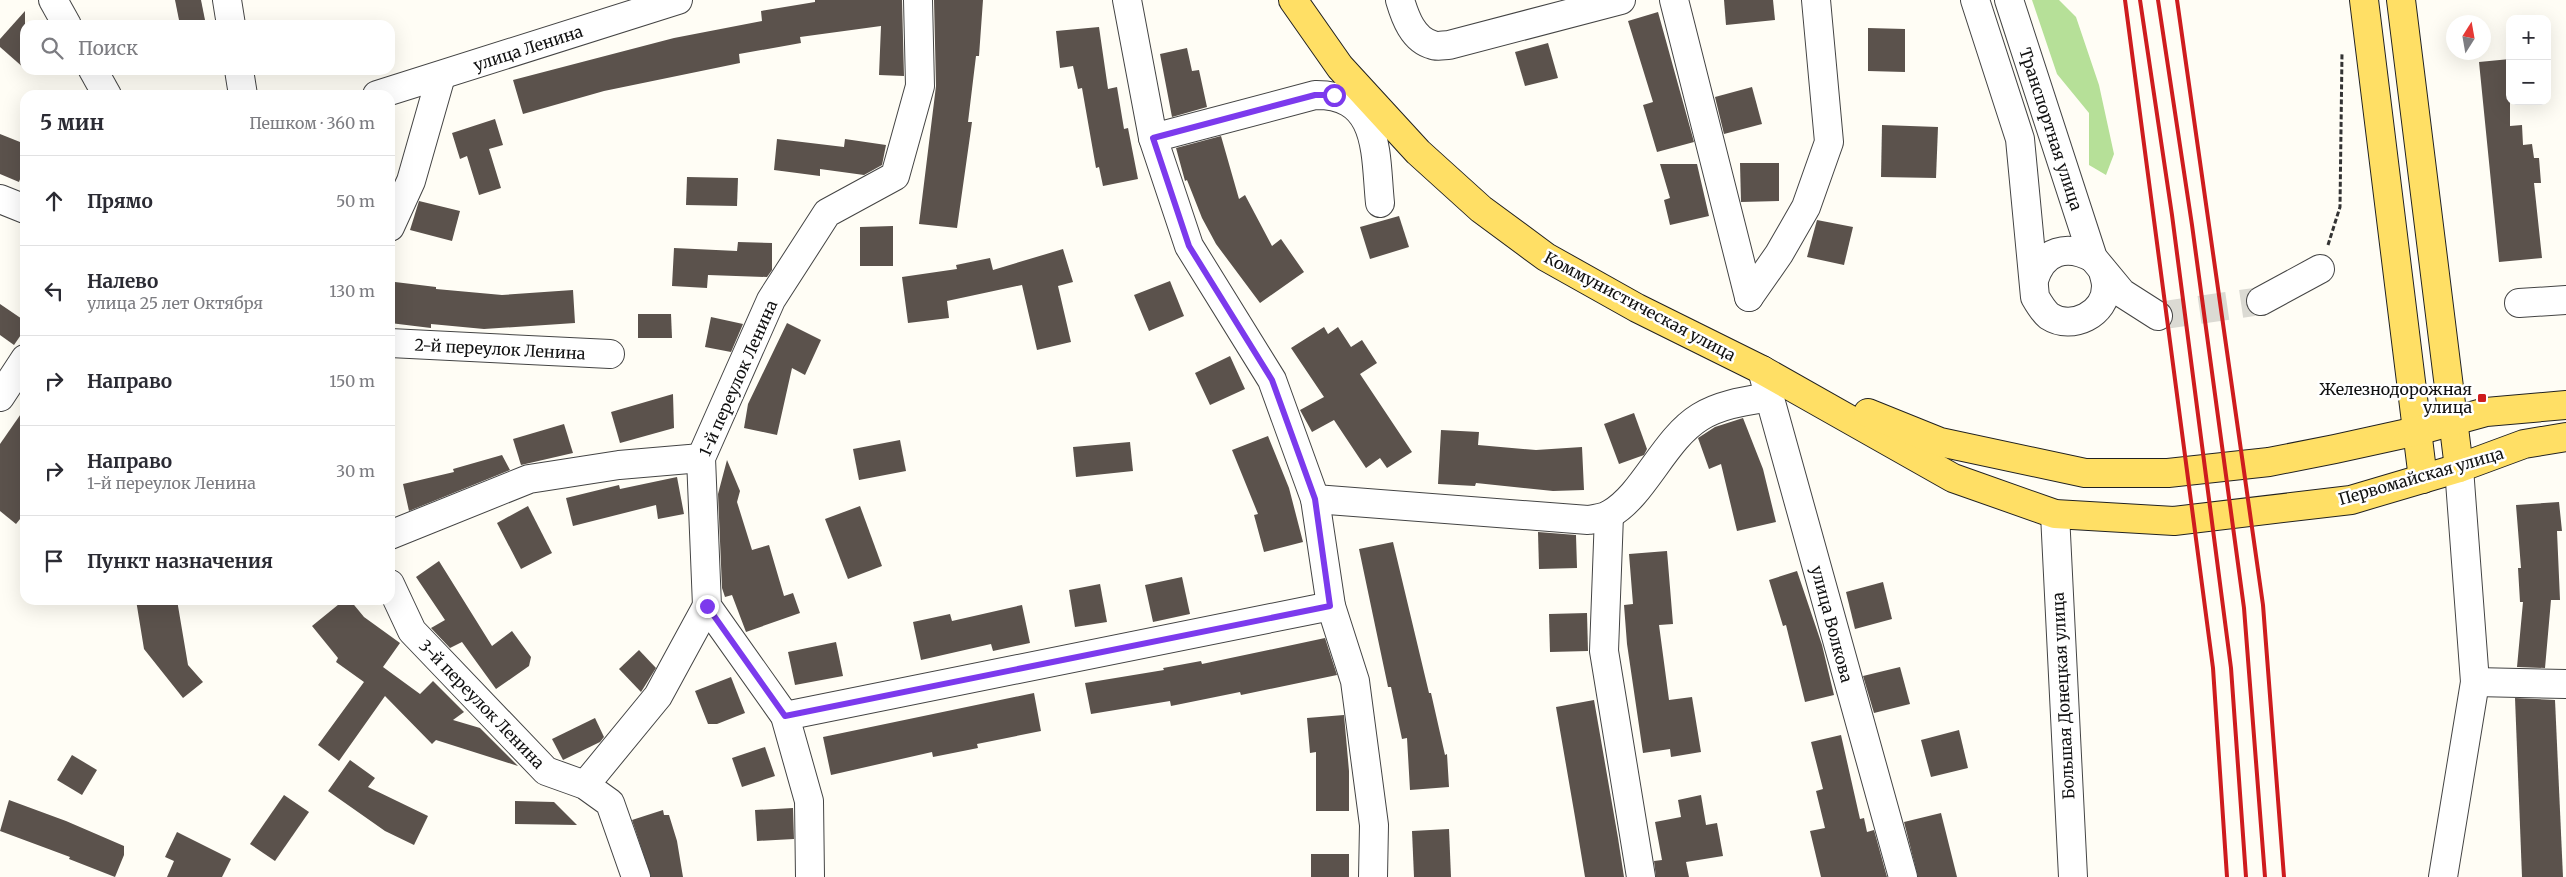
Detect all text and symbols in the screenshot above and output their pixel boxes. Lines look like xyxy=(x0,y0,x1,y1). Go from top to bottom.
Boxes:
north arrow xyxy=(2446,15,2491,60)
map controls xyxy=(2506,15,2551,105)
button: + xyxy=(2506,15,2551,60)
search box xyxy=(20,20,395,75)
street label: улица Ленина xyxy=(471,21,586,75)
icon: search xyxy=(38,34,66,62)
text: Поиск xyxy=(78,36,138,60)
street label: Транспортная улица xyxy=(2015,45,2087,213)
button: − xyxy=(2506,60,2551,105)
route start xyxy=(1323,84,1346,107)
text: 5 мин xyxy=(40,109,104,136)
text: Пешком · 360 m xyxy=(249,113,375,133)
icon: ahead xyxy=(40,187,68,215)
text: Прямо xyxy=(87,189,153,213)
text: 50 m xyxy=(336,191,375,211)
street label: Коммунистическая улица xyxy=(1541,247,1739,365)
text: Налево xyxy=(87,269,158,293)
icon: left xyxy=(40,277,68,305)
text: 130 m xyxy=(329,281,375,301)
text: улица 25 лет Октября xyxy=(87,293,263,313)
street label: 1-й переулок Ленина xyxy=(695,296,782,459)
street label: 2-й переулок Ленина xyxy=(414,335,586,363)
icon: right xyxy=(40,367,68,395)
text: Направо xyxy=(87,369,172,393)
text: 150 m xyxy=(329,371,375,391)
place label: Железнодорожная улица xyxy=(2319,379,2472,417)
marker: Железнодорожная улица xyxy=(2476,392,2488,404)
street label: Первомайская улица xyxy=(2336,443,2506,509)
text: Направо xyxy=(87,449,172,473)
icon: right xyxy=(40,457,68,485)
text: 30 m xyxy=(336,461,375,481)
text: 1-й переулок Ленина xyxy=(87,473,256,493)
icon: arrive xyxy=(40,547,68,575)
text: Пункт назначения xyxy=(87,549,273,573)
street label: улица Волкова xyxy=(1807,563,1857,685)
street label: Большая Донецкая улица xyxy=(2048,591,2078,800)
route end xyxy=(696,595,719,618)
street label: 3-й переулок Ленина xyxy=(415,635,549,773)

